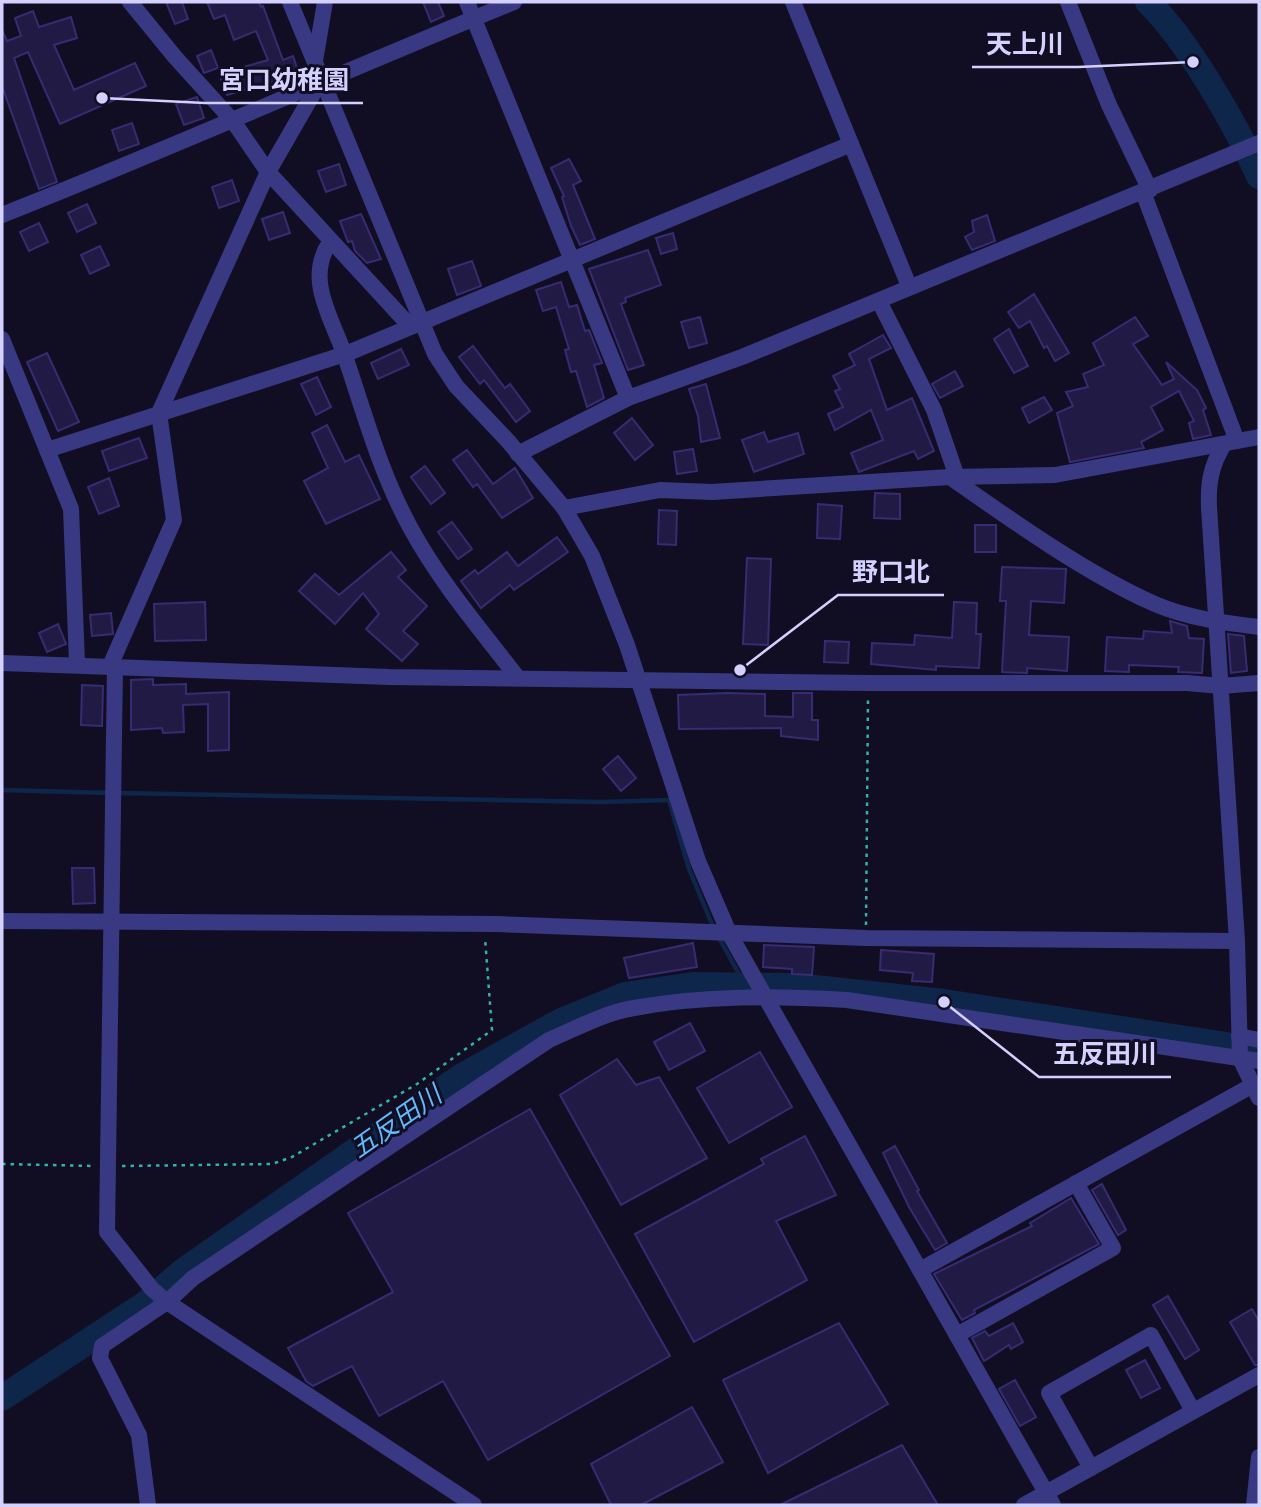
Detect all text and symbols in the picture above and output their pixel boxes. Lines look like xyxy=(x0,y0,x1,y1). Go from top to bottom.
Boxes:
callout: 天上川 xyxy=(972,20,1078,67)
text: 天上川 xyxy=(986,29,1064,60)
callout: 宮口幼稚園 xyxy=(205,56,363,103)
text: 宮口幼稚園 xyxy=(219,65,349,96)
callout: 野口北 xyxy=(838,548,944,595)
text: 野口北 xyxy=(852,557,930,588)
callout: 五反田川 xyxy=(1039,1030,1171,1077)
text: 五反田川 xyxy=(1053,1039,1157,1070)
water label: 五反田川 xyxy=(345,1078,450,1165)

